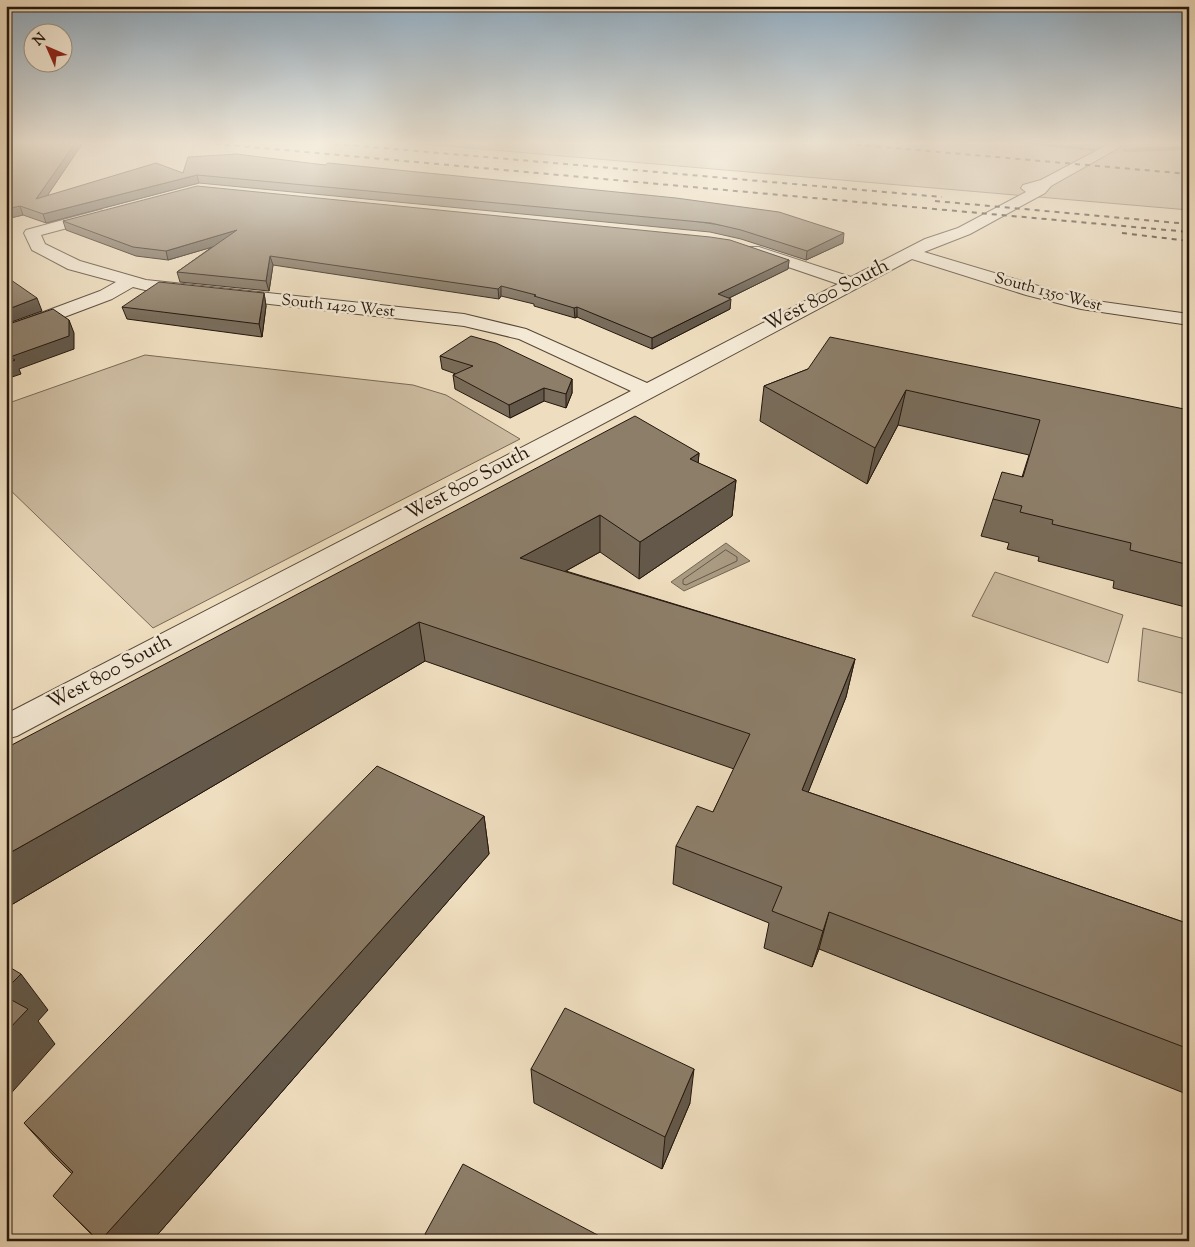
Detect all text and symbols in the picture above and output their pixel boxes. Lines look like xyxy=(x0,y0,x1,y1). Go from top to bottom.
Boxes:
north arrow xyxy=(22,22,72,72)
text: N xyxy=(29,29,51,51)
street label: West 800 South xyxy=(759,252,895,340)
street label: South 1350 West xyxy=(992,268,1105,319)
street label: South 1420 West xyxy=(280,290,396,324)
street label: West 800 South xyxy=(401,439,535,529)
street label: West 800 South xyxy=(43,628,177,718)

